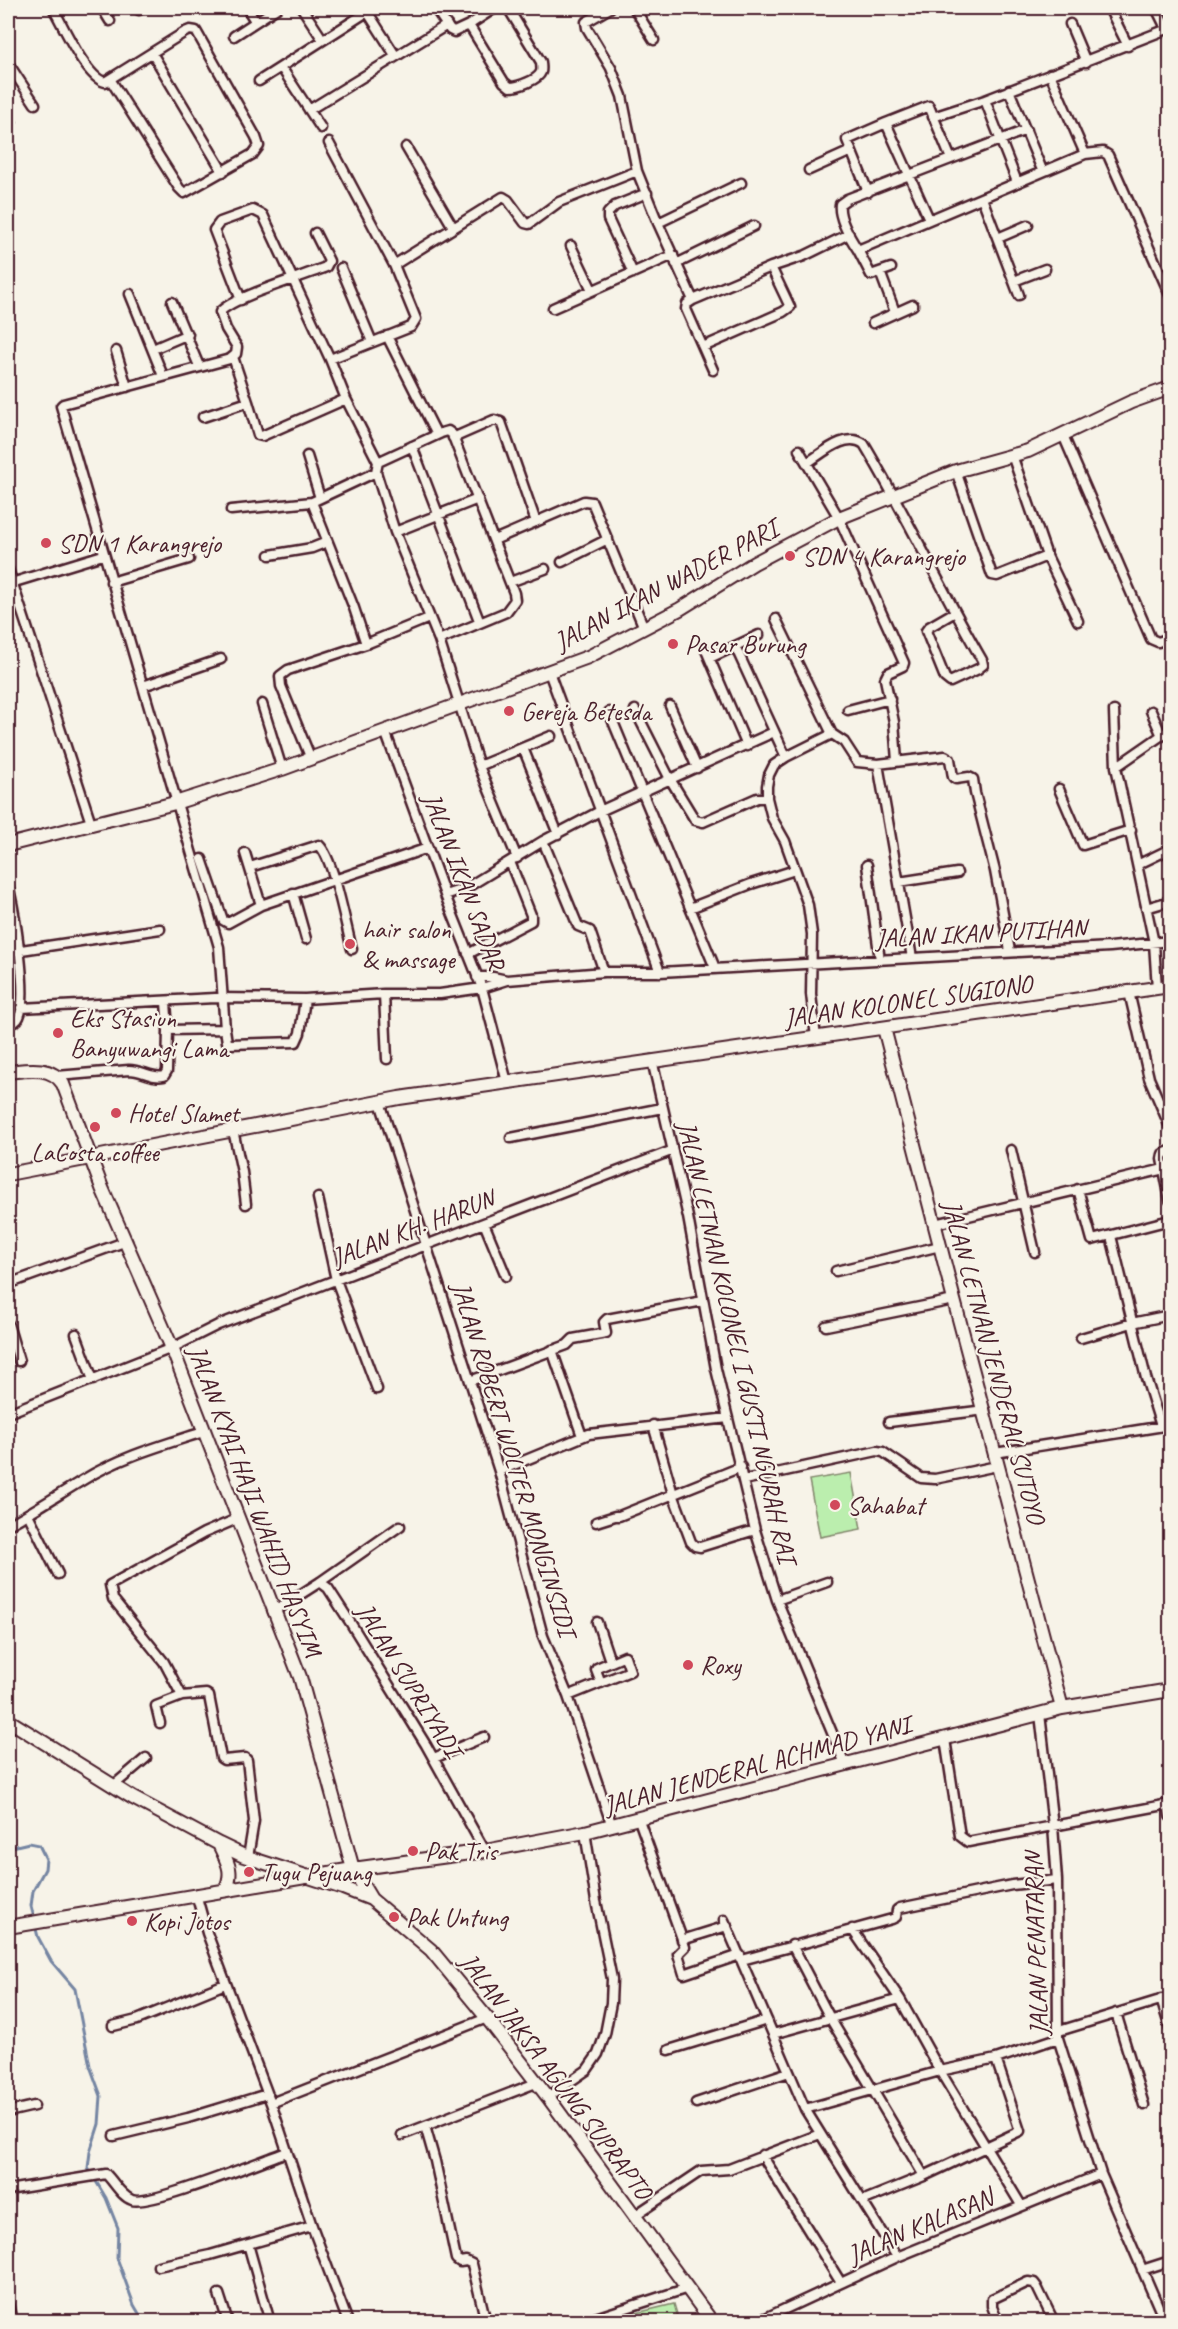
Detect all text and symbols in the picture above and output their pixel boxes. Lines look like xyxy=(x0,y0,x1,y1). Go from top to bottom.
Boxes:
street label: JALAN IKAN WADER PARI xyxy=(547,509,789,659)
place label: SDN 1 Karangrejo xyxy=(58,527,223,560)
marker: SDN 1 Karangrejo xyxy=(39,536,53,550)
place label: SDN 4 Karangrejo xyxy=(802,540,967,573)
marker: SDN 4 Karangrejo xyxy=(783,549,797,563)
place label: Pasar Burung xyxy=(685,628,807,661)
marker: Pasar Burung xyxy=(666,637,680,651)
place label: Gereja Betesda xyxy=(521,695,653,728)
marker: Gereja Betesda xyxy=(502,704,516,718)
street label: JALAN IKAN SADAR xyxy=(414,786,514,977)
street label: JALAN IKAN PUTIHAN xyxy=(873,911,1092,955)
place label: hair salon & massage xyxy=(362,913,456,976)
marker: hair salon & massage xyxy=(343,937,357,951)
street label: JALAN KOLONEL SUGIONO xyxy=(780,967,1037,1035)
place label: Eks Stasiun Banyuwangi Lama xyxy=(70,1002,230,1065)
marker: Eks Stasiun Banyuwangi Lama xyxy=(51,1026,65,1040)
place label: Hotel Slamet xyxy=(128,1097,241,1130)
marker: Hotel Slamet xyxy=(109,1106,123,1120)
street label: JALAN LETNAN KOLONEL I GUSTI NGURAH RAI xyxy=(670,1116,805,1572)
marker: LaCosta coffee xyxy=(88,1120,102,1134)
place label: LaCosta coffee xyxy=(31,1136,160,1169)
street label: JALAN KH. HARUN xyxy=(325,1180,503,1275)
street label: JALAN LETNAN JENDERAL SUTOYO xyxy=(934,1195,1054,1530)
street label: JALAN ROBERT WOLTER MONGINSIDI xyxy=(444,1276,585,1645)
street label: JALAN KYAI HAJI WAHID HASYIM xyxy=(180,1339,331,1663)
place label: Sahabat xyxy=(847,1489,927,1522)
marker: Sahabat xyxy=(828,1498,842,1512)
street label: JALAN SUPRIYADI xyxy=(347,1595,473,1768)
place label: Roxy xyxy=(700,1649,743,1682)
marker: Roxy xyxy=(681,1658,695,1672)
street label: JALAN JENDERAL ACHMAD YANI xyxy=(598,1707,919,1822)
place label: Pak Tris xyxy=(425,1835,499,1868)
marker: Pak Tris xyxy=(406,1844,420,1858)
street label: JALAN PENATARAN xyxy=(1016,1848,1056,2038)
place label: Tugu Pejuang xyxy=(261,1856,374,1889)
marker: Tugu Pejuang xyxy=(242,1865,256,1879)
place label: Pak Untung xyxy=(406,1901,509,1934)
place label: Kopi Jotos xyxy=(144,1905,232,1938)
marker: Pak Untung xyxy=(387,1910,401,1924)
marker: Kopi Jotos xyxy=(125,1914,139,1928)
street label: JALAN JAKSA AGUNG SUPRAPTO xyxy=(451,1945,661,2208)
street label: JALAN KALASAN xyxy=(841,2179,1001,2272)

